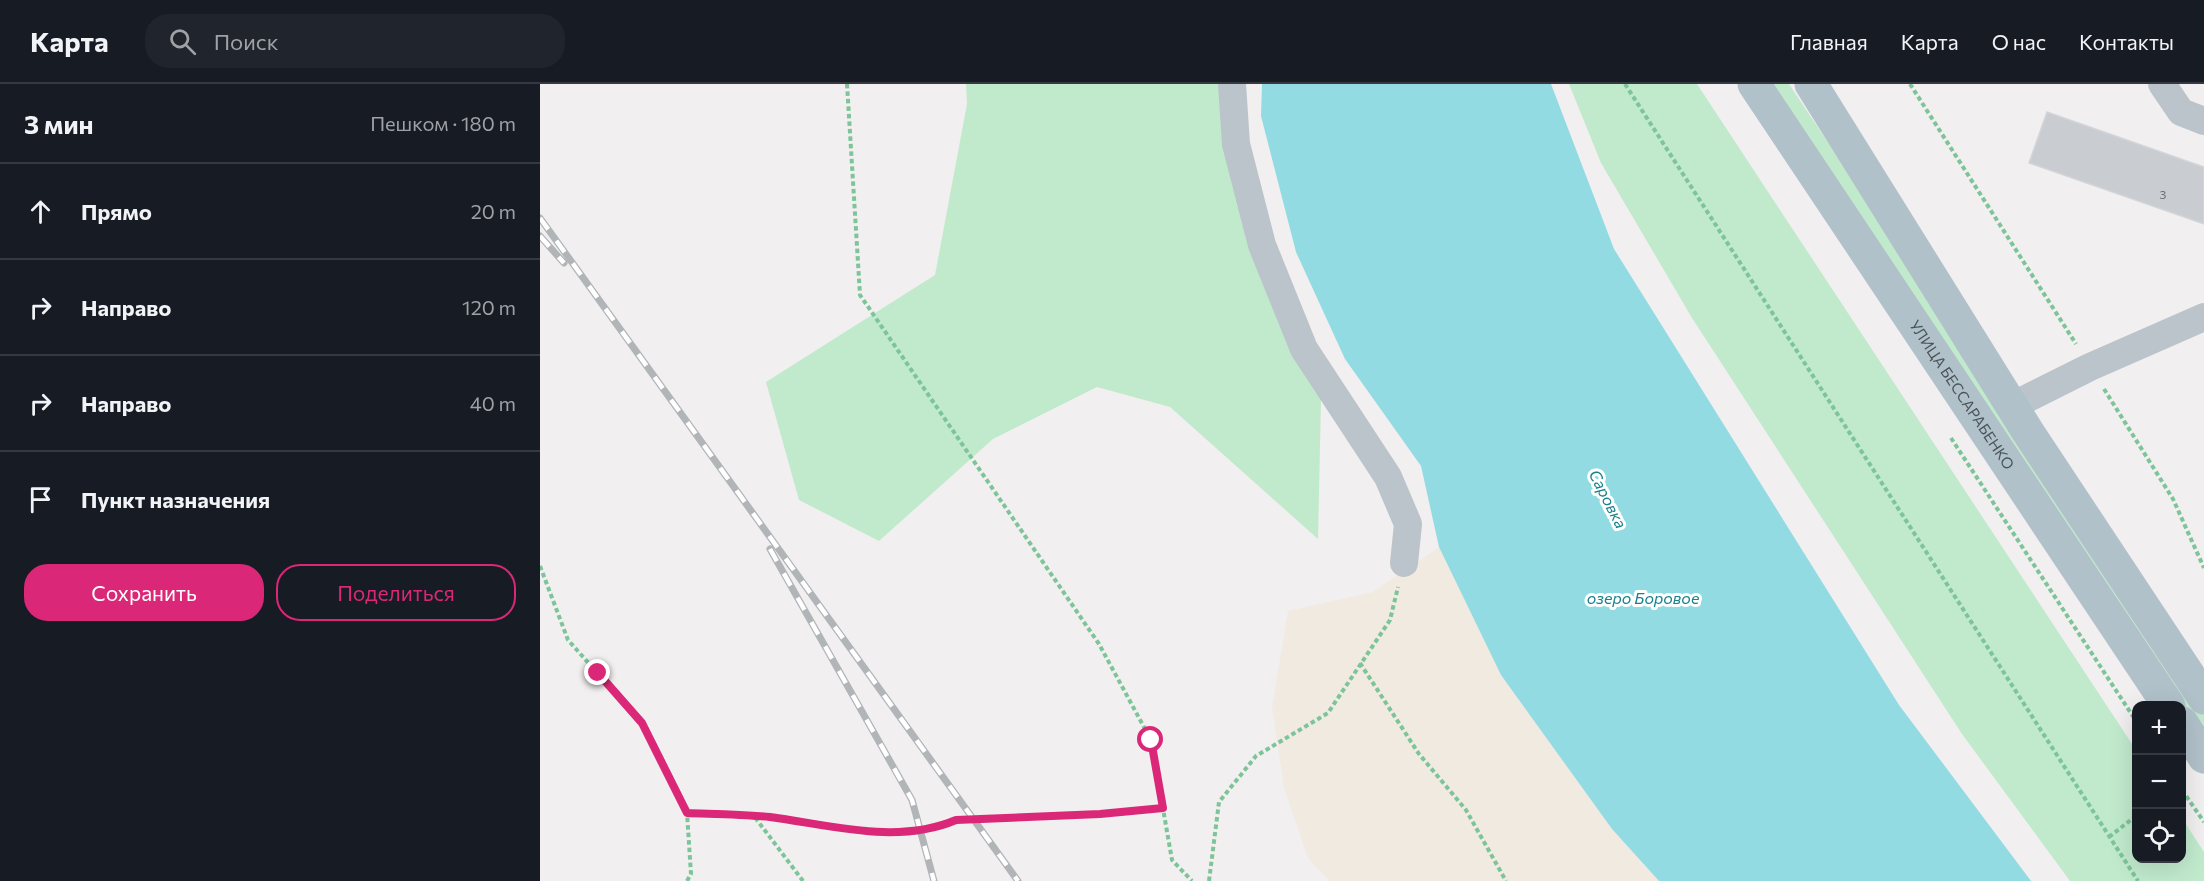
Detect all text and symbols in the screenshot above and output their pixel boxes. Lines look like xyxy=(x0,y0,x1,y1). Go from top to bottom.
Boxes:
search box xyxy=(145,14,565,68)
text: Карта xyxy=(30,24,109,58)
icon: search xyxy=(166,25,199,58)
text: Поиск xyxy=(214,28,278,55)
text: Главная xyxy=(1790,29,1868,54)
text: Карта xyxy=(1901,29,1959,54)
text: О нас xyxy=(1992,29,2046,54)
text: Контакты xyxy=(2079,29,2174,54)
text: 3 мин xyxy=(24,108,94,139)
text: Пешком · 180 m xyxy=(370,111,516,135)
house number: 3 xyxy=(2160,187,2167,201)
icon: ahead xyxy=(24,195,57,228)
text: Прямо xyxy=(81,198,152,225)
text: 20 m xyxy=(471,199,516,223)
icon: right xyxy=(24,291,57,324)
text: Направо xyxy=(81,294,171,321)
text: 120 m xyxy=(462,295,516,319)
street label: УЛИЦА БЕССАРАБЕНКО xyxy=(1906,316,2019,473)
icon: right xyxy=(24,387,57,420)
text: Направо xyxy=(81,390,171,417)
text: 40 m xyxy=(470,391,516,415)
water label: Саровка xyxy=(1586,466,1631,531)
icon: arrive xyxy=(24,483,57,516)
text: Пункт назначения xyxy=(81,486,270,513)
button: Сохранить xyxy=(24,564,264,621)
button: Поделиться xyxy=(276,564,516,621)
water label: озеро Боровое xyxy=(1587,588,1700,607)
route end xyxy=(584,659,610,685)
map controls xyxy=(2132,701,2186,863)
button: + xyxy=(2132,701,2186,755)
route start xyxy=(1137,726,1163,752)
button: − xyxy=(2132,755,2186,809)
button: locate xyxy=(2132,809,2186,863)

